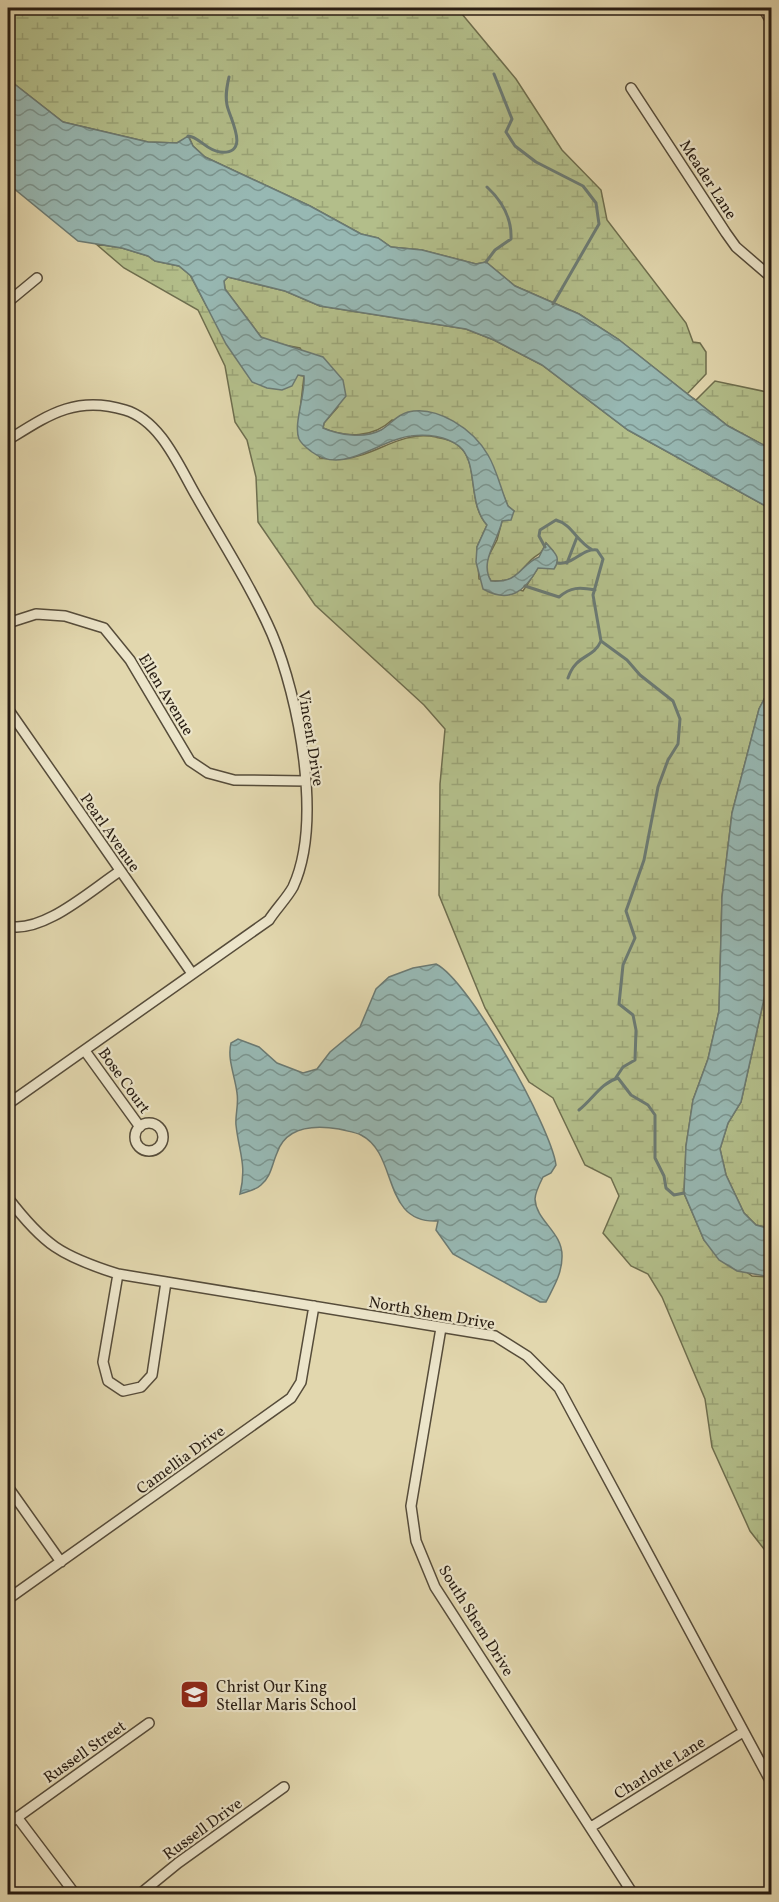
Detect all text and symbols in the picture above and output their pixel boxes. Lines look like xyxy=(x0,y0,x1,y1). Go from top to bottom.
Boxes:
street label: Meader Lane xyxy=(673,136,741,224)
street label: Ellen Avenue xyxy=(132,650,198,740)
street label: Vincent Drive xyxy=(292,689,328,788)
street label: Pearl Avenue xyxy=(74,789,145,877)
street label: Bose Court xyxy=(92,1044,155,1119)
street label: North Shem Drive xyxy=(367,1292,497,1336)
street label: Camellia Drive xyxy=(132,1421,230,1500)
street label: South Shem Drive xyxy=(432,1561,518,1681)
place label: Christ Our King Stellar Maris School xyxy=(216,1677,357,1717)
school or university icon: Christ Our King Stellar Maris School xyxy=(179,1679,211,1711)
street label: Russell Street xyxy=(40,1716,131,1789)
street label: Charlotte Lane xyxy=(610,1732,710,1806)
street label: Russell Drive xyxy=(159,1793,247,1866)

